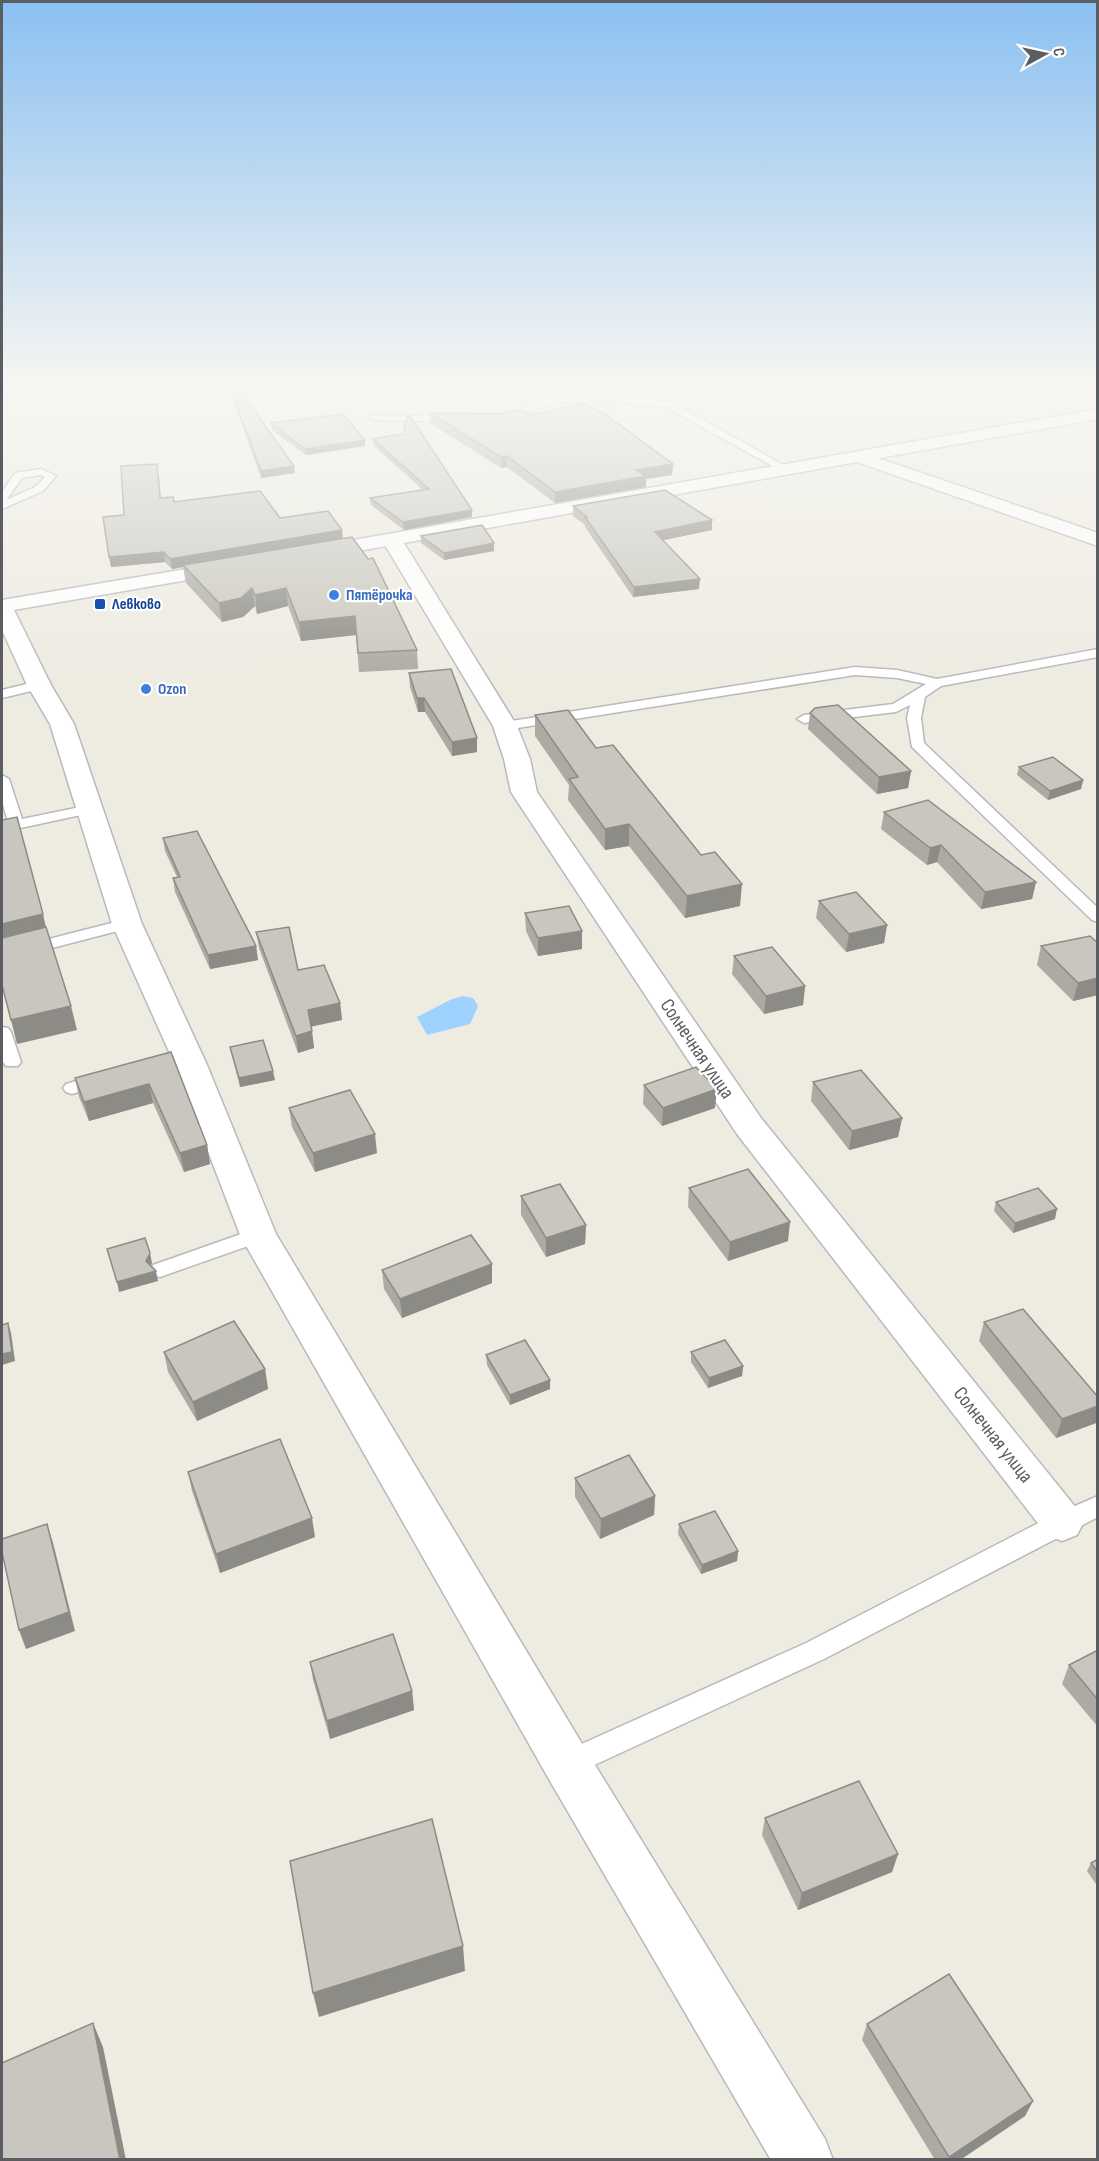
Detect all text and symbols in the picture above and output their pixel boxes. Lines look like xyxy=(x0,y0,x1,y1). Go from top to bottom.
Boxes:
north arrow xyxy=(1015,24,1075,84)
text: С xyxy=(1048,47,1068,58)
place label: Пятёрочка xyxy=(346,586,413,605)
marker: Пятёрочка xyxy=(327,588,341,602)
place label: Левково xyxy=(111,595,161,614)
marker: Левково xyxy=(93,597,107,611)
place label: Ozon xyxy=(158,680,186,699)
marker: Ozon xyxy=(139,682,153,696)
street label: Солнечная улица xyxy=(655,994,739,1104)
street label: Солнечная улица xyxy=(948,1382,1038,1488)

